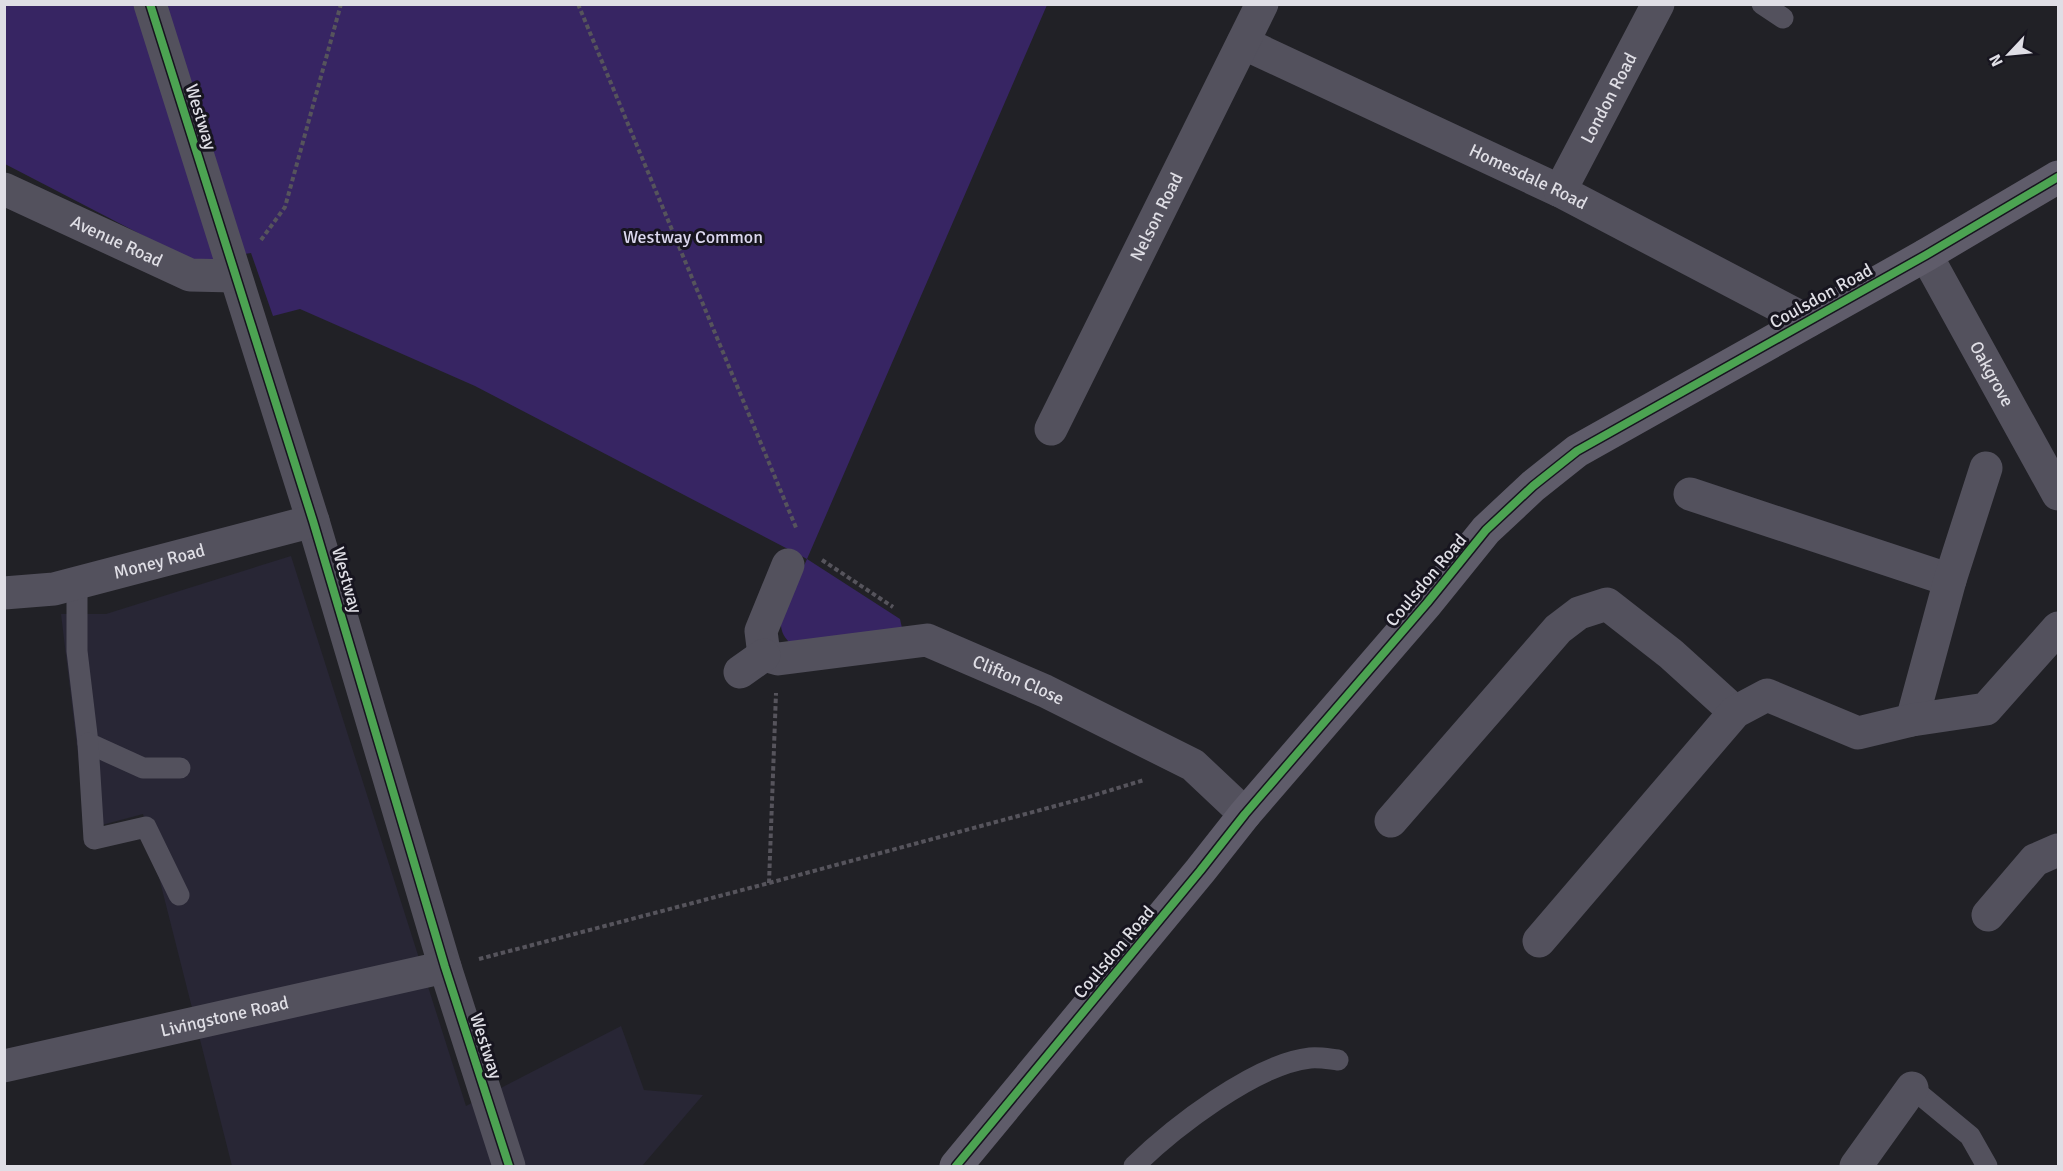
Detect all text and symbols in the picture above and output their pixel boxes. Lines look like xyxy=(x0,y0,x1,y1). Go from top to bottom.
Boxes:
north arrow xyxy=(1979,24,2039,84)
street label: London Road xyxy=(1576,49,1642,147)
text: N xyxy=(1985,51,2008,70)
street label: Westway xyxy=(181,81,222,153)
street label: Homesdale Road xyxy=(1466,139,1591,214)
street label: Nelson Road xyxy=(1125,169,1188,265)
street label: Avenue Road xyxy=(67,210,166,272)
park label: Westway Common xyxy=(623,226,763,248)
street label: Coulsdon Road xyxy=(1766,259,1876,333)
street label: Oakgrove xyxy=(1965,337,2019,411)
street label: Coulsdon Road xyxy=(1381,529,1471,631)
street label: Money Road xyxy=(111,539,207,584)
street label: Westway xyxy=(327,544,367,616)
street label: Clifton Close xyxy=(969,650,1068,710)
street label: Coulsdon Road xyxy=(1069,901,1159,1003)
street label: Livingstone Road xyxy=(158,991,291,1042)
street label: Westway xyxy=(465,1010,507,1082)

